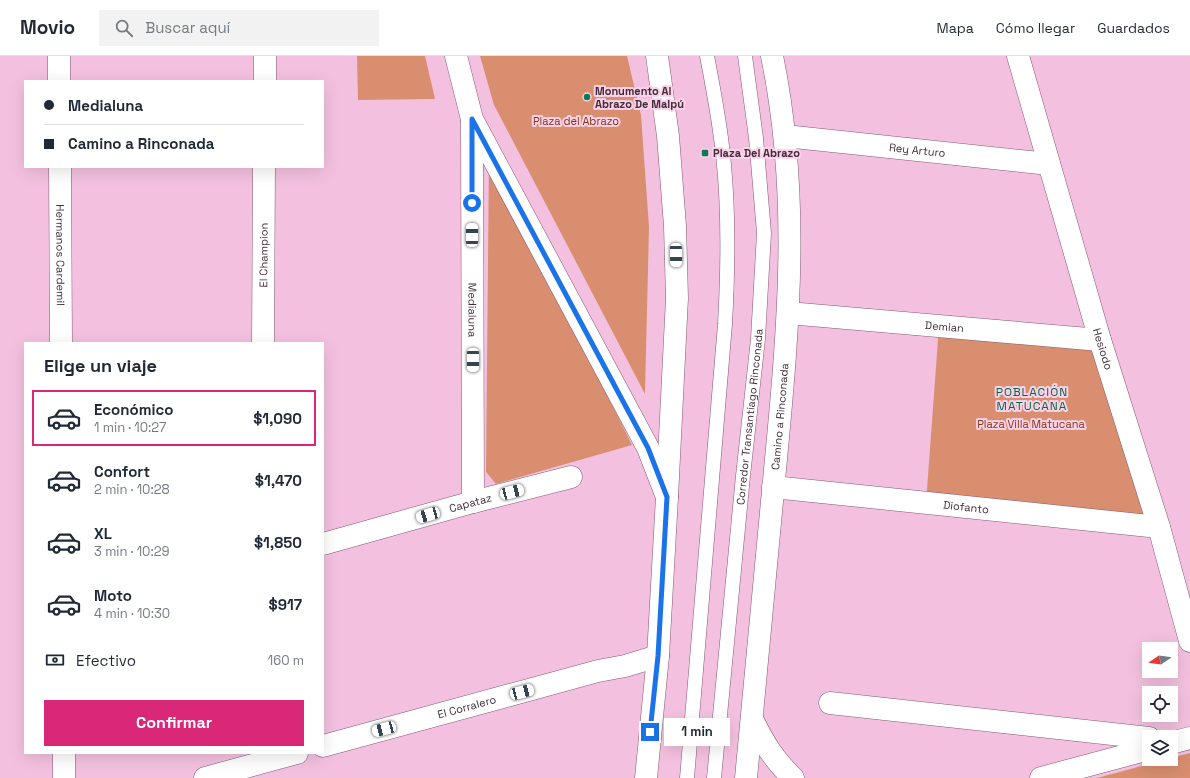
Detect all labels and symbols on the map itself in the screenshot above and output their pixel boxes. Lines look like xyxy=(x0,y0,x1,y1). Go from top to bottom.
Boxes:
place label: Monumento Al Abrazo De Maipú xyxy=(595,84,684,111)
marker: Monumento Al Abrazo De Maipú xyxy=(582,92,592,102)
park label: Plaza del Abrazo xyxy=(533,114,619,128)
street label: Rey Arturo xyxy=(888,140,946,160)
place label: Plaza Del Abrazo xyxy=(713,146,800,160)
marker: Plaza Del Abrazo xyxy=(700,148,710,158)
route start xyxy=(463,194,481,212)
street label: Hermanos Cardemil xyxy=(53,204,68,306)
street label: El Champion xyxy=(256,223,271,287)
car xyxy=(466,223,478,247)
car xyxy=(670,243,682,267)
street label: Medialuna xyxy=(465,283,480,338)
street label: Demian xyxy=(924,318,964,335)
street label: Hesiodo xyxy=(1090,326,1116,372)
street label: Corredor Transantiago Rinconada xyxy=(733,328,766,506)
car xyxy=(467,348,479,372)
street label: Camino a Rinconada xyxy=(768,362,791,471)
district label: POBLACIÓN MATUCANA xyxy=(996,384,1068,414)
park label: Plaza Villa Matucana xyxy=(977,417,1085,431)
car xyxy=(499,483,525,501)
street label: Capataz xyxy=(447,490,493,515)
street label: Diofanto xyxy=(942,498,990,516)
car xyxy=(415,506,441,524)
north arrow xyxy=(1142,642,1178,678)
car xyxy=(509,683,535,701)
street label: El Corralero xyxy=(436,692,498,721)
callout: 1 min xyxy=(664,718,730,746)
car xyxy=(371,720,397,738)
route end xyxy=(641,723,659,741)

